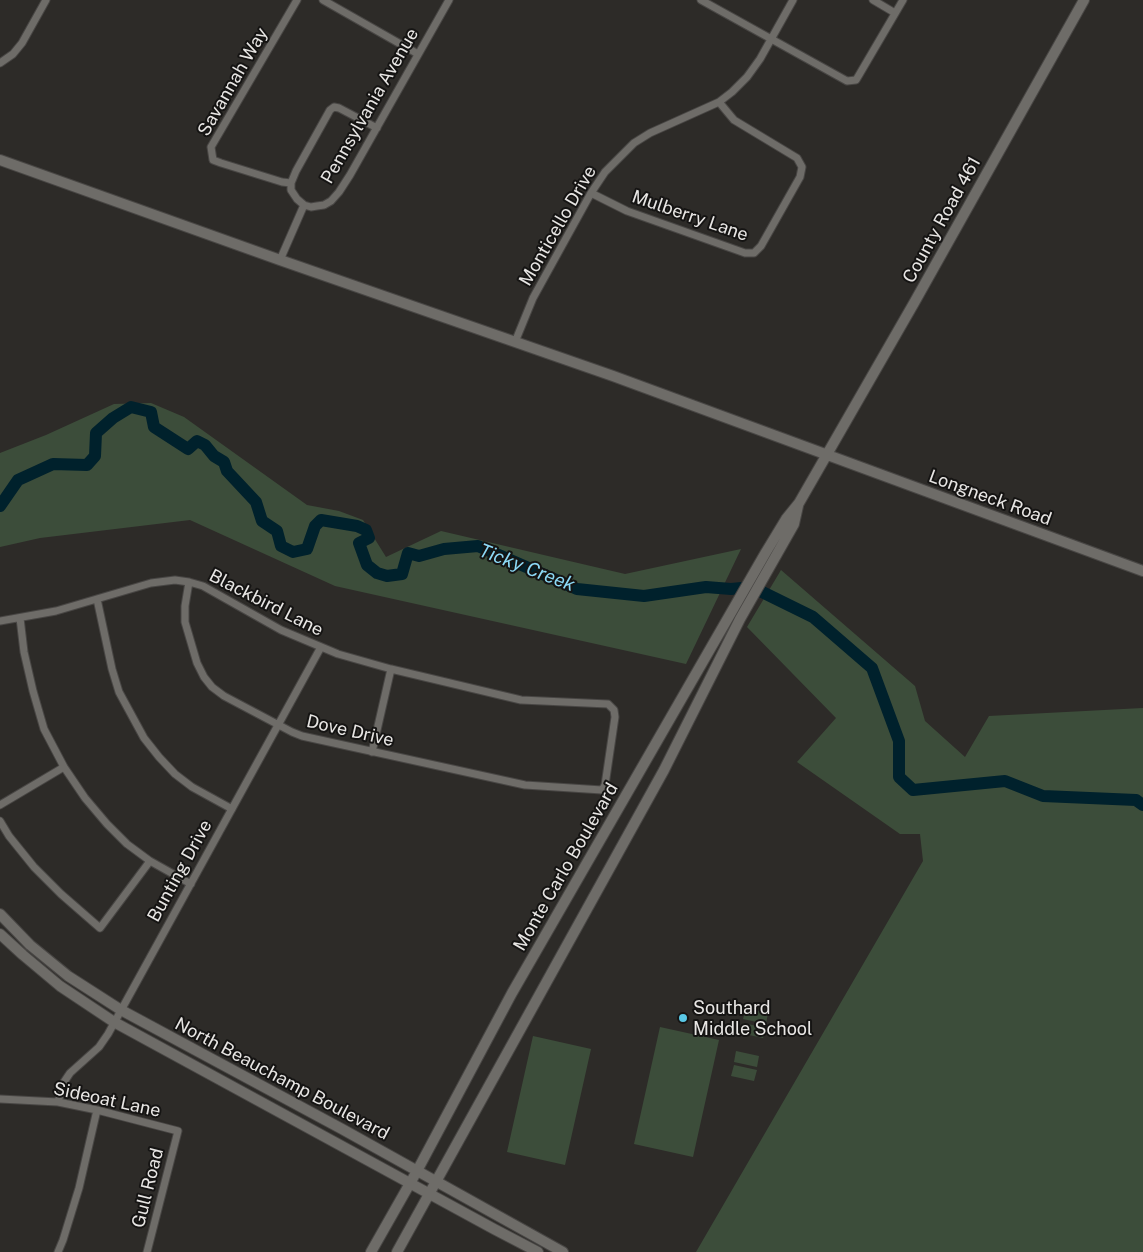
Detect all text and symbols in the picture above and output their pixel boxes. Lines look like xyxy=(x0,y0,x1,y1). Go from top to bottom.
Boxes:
street label: Savannah Way xyxy=(193,24,273,140)
street label: Pennsylvania Avenue xyxy=(317,24,423,188)
street label: County Road 461 xyxy=(898,153,986,287)
street label: Monticello Drive xyxy=(515,162,601,290)
street label: Mulberry Lane xyxy=(629,186,751,246)
street label: Longneck Road xyxy=(926,466,1054,530)
water label: Ticky Creek xyxy=(476,539,578,597)
street label: Blackbird Lane xyxy=(205,565,327,641)
street label: Dove Drive xyxy=(304,710,396,752)
street label: Monte Carlo Boulevard xyxy=(509,779,623,955)
street label: Bunting Drive xyxy=(143,816,217,926)
place label: Southard Middle School xyxy=(693,997,812,1040)
marker: Southard Middle School xyxy=(677,1012,689,1024)
street label: North Beauchamp Boulevard xyxy=(171,1013,393,1145)
street label: Sideoat Lane xyxy=(51,1078,163,1122)
street label: Gull Road xyxy=(128,1146,168,1230)

